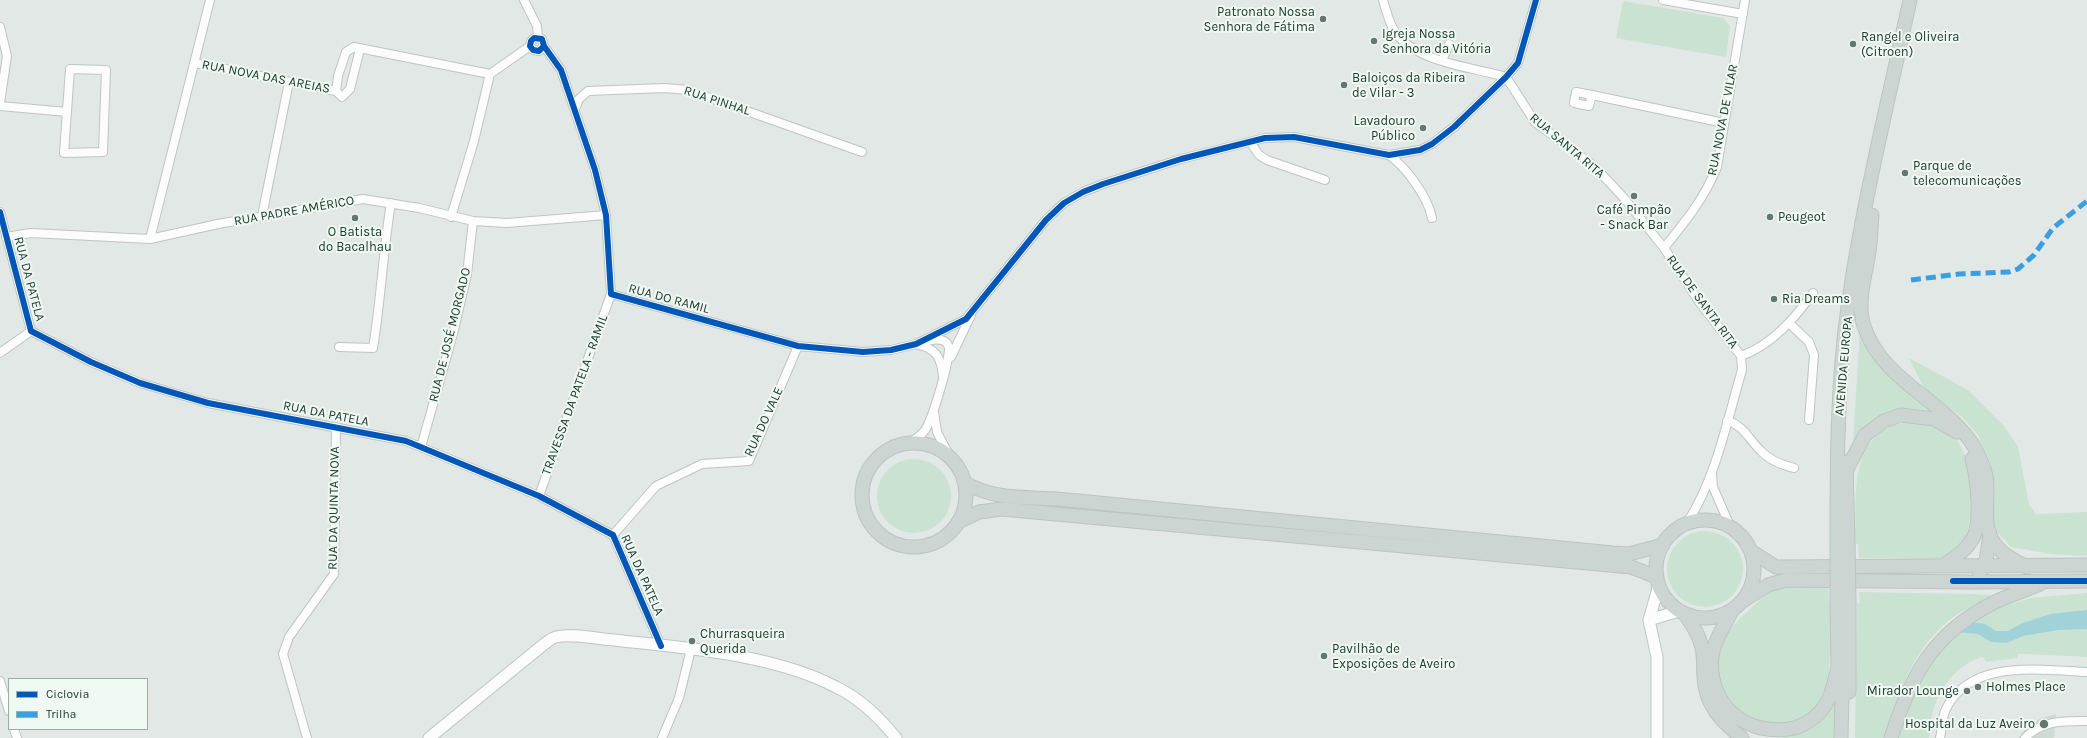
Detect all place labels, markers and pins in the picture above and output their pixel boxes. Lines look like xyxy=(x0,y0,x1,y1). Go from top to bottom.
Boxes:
place label: Patronato Nossa Senhora de Fátima xyxy=(1204,4,1315,35)
marker: Patronato Nossa Senhora de Fátima xyxy=(1318,14,1328,24)
place label: Igreja Nossa Senhora da Vitória xyxy=(1382,26,1491,57)
place label: Rangel e Oliveira (Citroen) xyxy=(1861,29,1959,60)
marker: Igreja Nossa Senhora da Vitória xyxy=(1369,36,1379,46)
marker: Rangel e Oliveira (Citroen) xyxy=(1848,39,1858,49)
place label: Baloiços da Ribeira de Vilar - 3 xyxy=(1352,70,1465,101)
marker: Baloiços da Ribeira de Vilar - 3 xyxy=(1339,80,1349,90)
place label: Lavadouro Público xyxy=(1354,113,1415,144)
marker: Lavadouro Público xyxy=(1418,123,1428,133)
place label: Parque de telecomunicações xyxy=(1913,158,2022,189)
marker: Parque de telecomunicações xyxy=(1900,168,1910,178)
marker: Café Pimpão - Snack Bar xyxy=(1629,191,1639,201)
place label: Café Pimpão - Snack Bar xyxy=(1597,202,1671,233)
place label: Peugeot xyxy=(1778,209,1826,225)
marker: Peugeot xyxy=(1765,212,1775,222)
marker: O Batista do Bacalhau xyxy=(350,213,360,223)
place label: O Batista do Bacalhau xyxy=(318,224,392,255)
place label: Ria Dreams xyxy=(1782,291,1850,307)
marker: Ria Dreams xyxy=(1769,294,1779,304)
place label: Churrasqueira Querida xyxy=(700,626,785,657)
marker: Churrasqueira Querida xyxy=(687,636,697,646)
place label: Pavilhão de Exposições de Aveiro xyxy=(1332,641,1455,672)
marker: Pavilhão de Exposições de Aveiro xyxy=(1319,651,1329,661)
place label: Holmes Place xyxy=(1986,679,2066,695)
marker: Holmes Place xyxy=(1973,682,1983,692)
place label: Mirador Lounge xyxy=(1867,683,1959,699)
marker: Mirador Lounge xyxy=(1962,686,1972,696)
place label: Hospital da Luz Aveiro xyxy=(1905,716,2035,732)
marker: Hospital da Luz Aveiro xyxy=(2038,718,2050,730)

